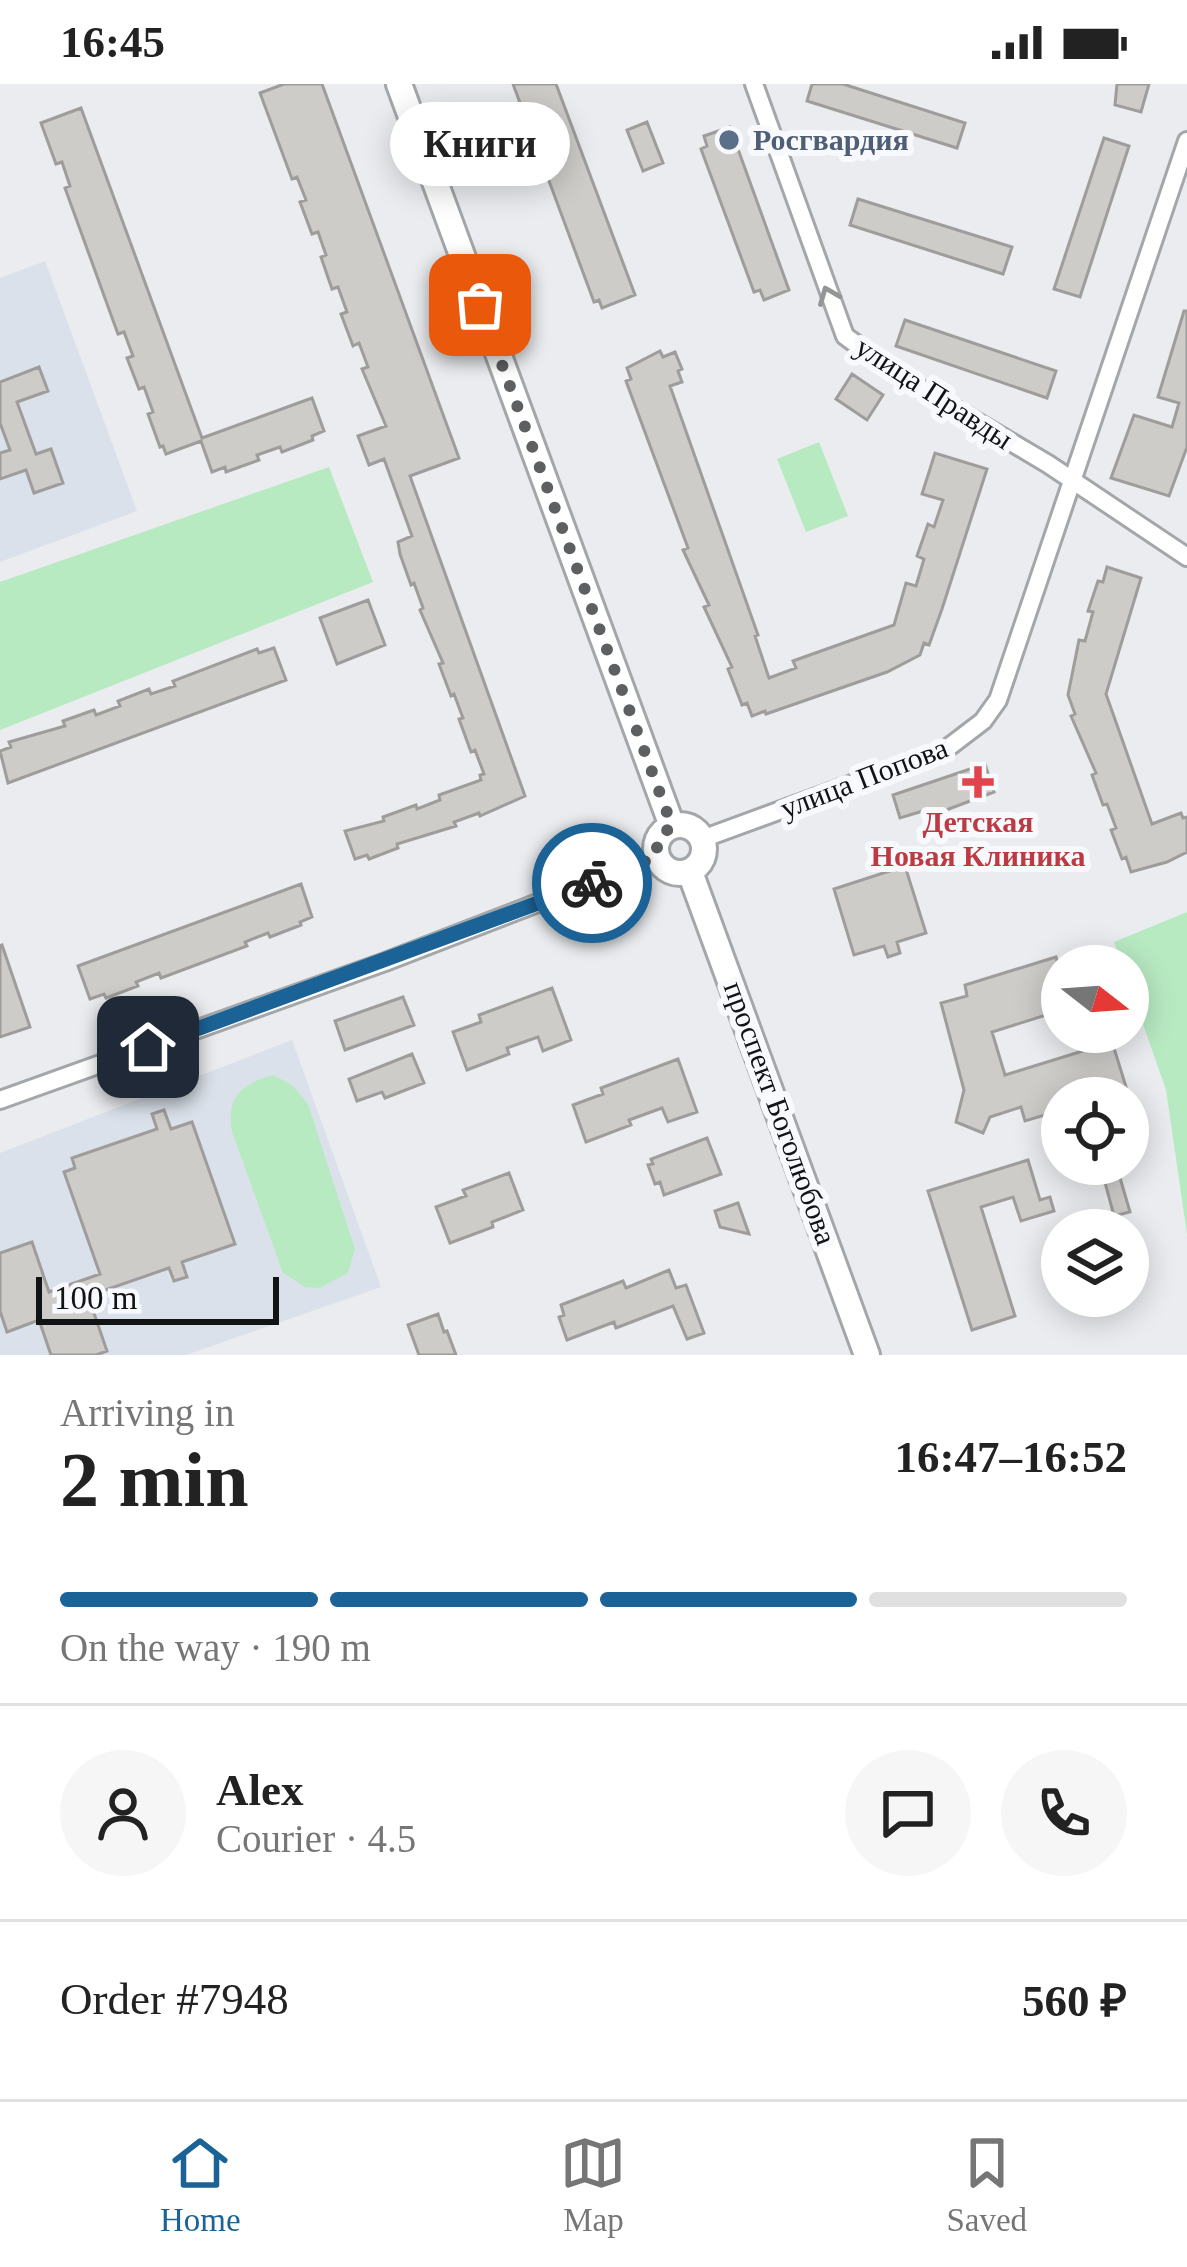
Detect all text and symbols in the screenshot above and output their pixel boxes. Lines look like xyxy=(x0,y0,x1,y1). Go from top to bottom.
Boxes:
text: 16:45 xyxy=(60,17,165,67)
callout: Книги xyxy=(390,101,570,185)
text: Книги xyxy=(423,122,537,165)
place label: Росгвардия xyxy=(753,123,909,156)
marker: Росгвардия xyxy=(716,127,742,153)
pin xyxy=(429,254,531,356)
icon: bag xyxy=(447,272,513,338)
one-way arrow xyxy=(818,285,842,306)
street label: улица Правды xyxy=(850,330,1019,456)
street label: улица Попова xyxy=(776,731,952,825)
marker: Детская Новая Клиника xyxy=(962,766,994,798)
place label: Детская Новая Клиника xyxy=(871,805,1085,872)
courier xyxy=(532,823,652,943)
icon: bike xyxy=(559,850,625,916)
north arrow xyxy=(1041,945,1149,1053)
map controls xyxy=(1041,945,1149,1317)
street label: проспект Боголюбова xyxy=(718,977,843,1249)
pin xyxy=(97,996,199,1098)
icon: home xyxy=(115,1014,181,1080)
button: locate xyxy=(1041,1077,1149,1185)
button: layers xyxy=(1041,1209,1149,1317)
scale bar xyxy=(36,1271,279,1324)
text: 100 m xyxy=(54,1280,137,1316)
text: Arriving in xyxy=(60,1391,234,1434)
text: 16:47–16:52 xyxy=(895,1432,1127,1482)
text: 2 min xyxy=(60,1436,249,1523)
text: On the way · 190 m xyxy=(60,1626,371,1669)
button: person xyxy=(60,1750,186,1876)
button: chat xyxy=(845,1750,971,1876)
button: phone xyxy=(1001,1750,1127,1876)
text: Alex xyxy=(216,1765,303,1815)
text: Courier · 4.5 xyxy=(216,1817,416,1860)
text: Order #7948 xyxy=(60,1974,289,2024)
text: 560 ₽ xyxy=(1022,1976,1127,2026)
tab: Home xyxy=(160,2130,241,2239)
tab: Map xyxy=(560,2130,626,2239)
tab: Saved xyxy=(946,2130,1027,2239)

